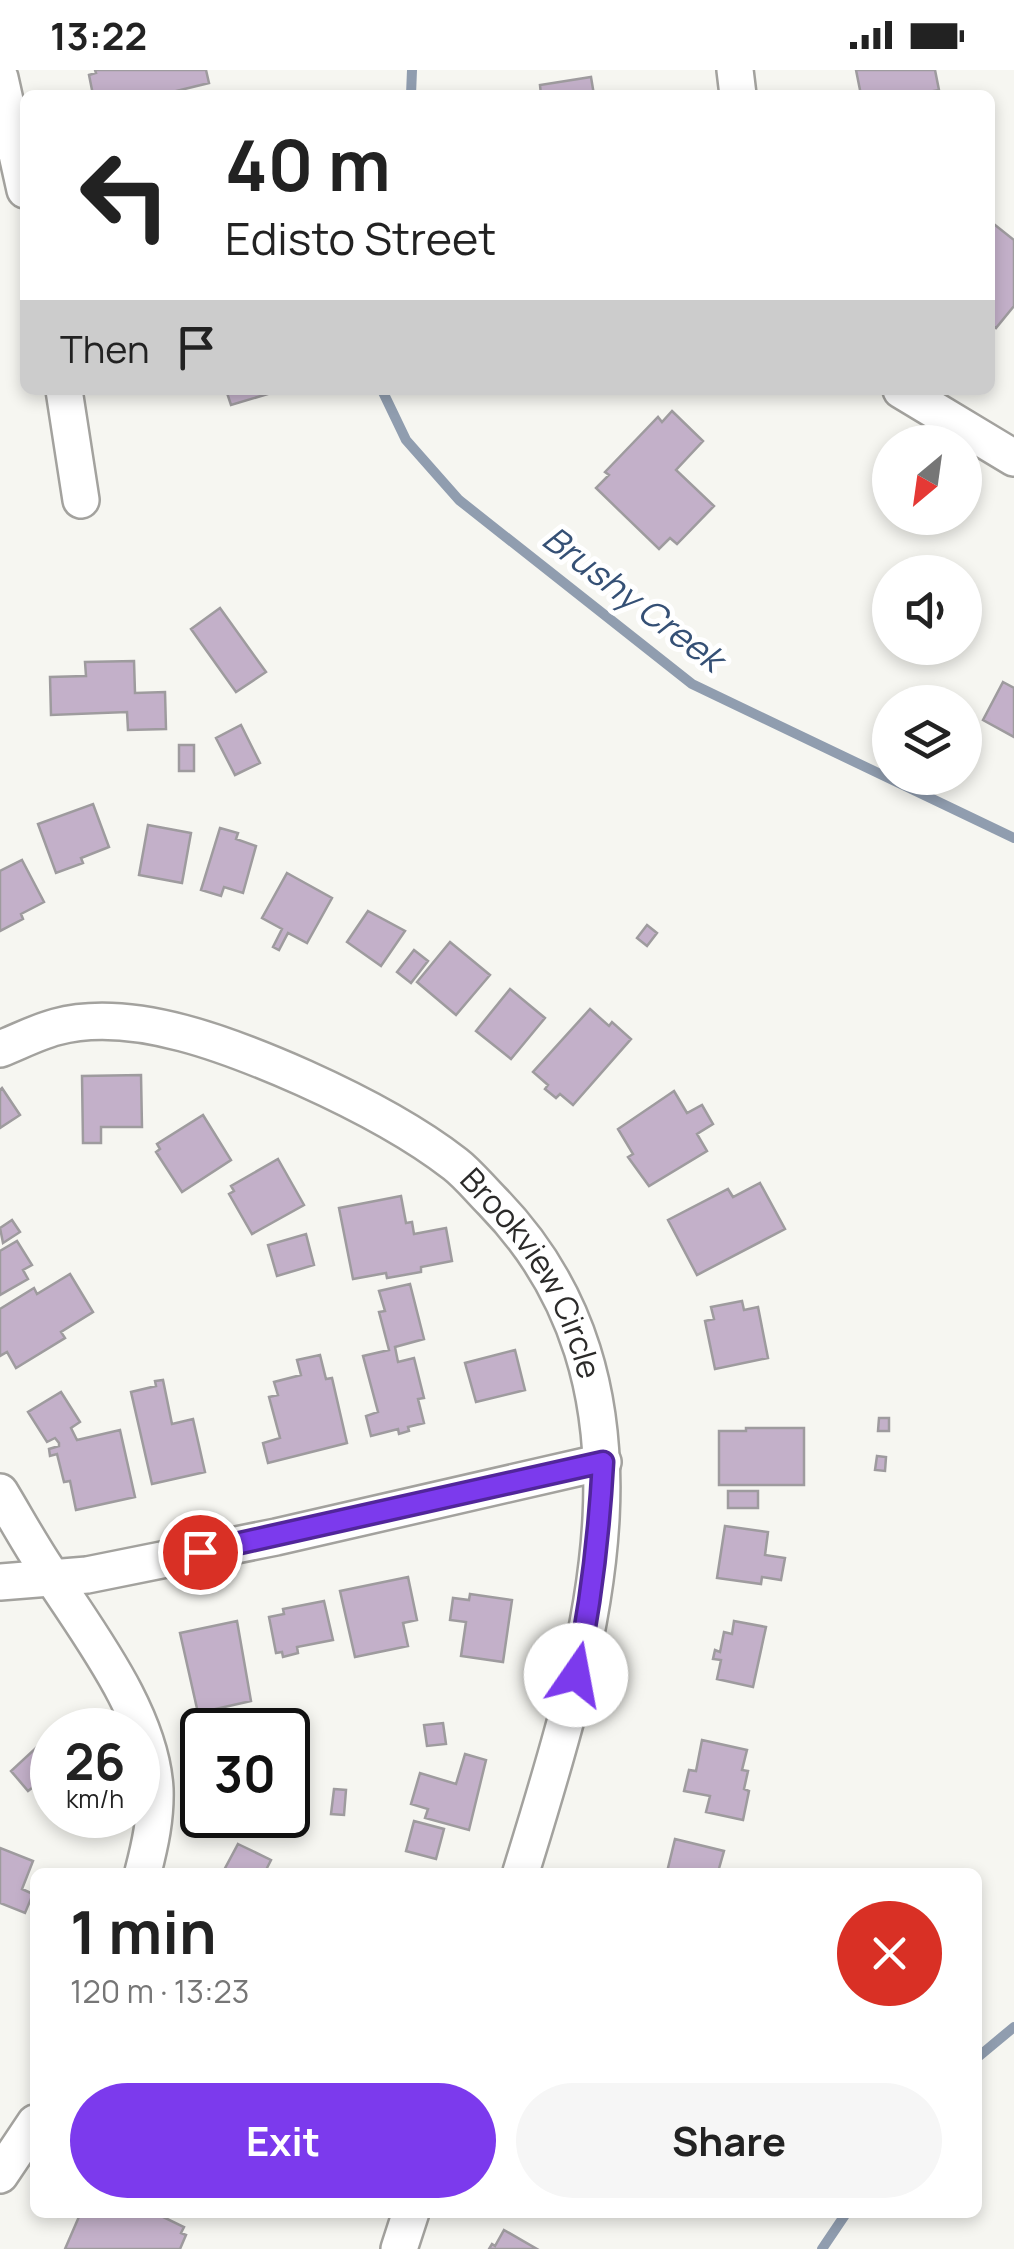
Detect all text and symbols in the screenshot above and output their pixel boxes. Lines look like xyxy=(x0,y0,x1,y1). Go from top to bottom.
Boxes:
text: 13:22 xyxy=(50,9,147,61)
text: 40 m xyxy=(225,116,391,212)
icon: left xyxy=(60,130,190,260)
text: Edisto Street xyxy=(225,207,496,269)
icon: arrive xyxy=(169,320,224,375)
text: Then xyxy=(60,322,149,374)
north arrow xyxy=(872,425,982,535)
map controls xyxy=(872,425,982,795)
water label: Brushy Creek xyxy=(533,514,738,685)
button: sound xyxy=(872,555,982,665)
button: layers xyxy=(872,685,982,795)
street label: Brookview Circle xyxy=(451,1158,612,1383)
pin xyxy=(158,1510,243,1595)
icon: arrive xyxy=(173,1525,228,1580)
position arrow xyxy=(524,1623,628,1727)
speed limit sign: 30 xyxy=(180,1708,310,1838)
text: 26 xyxy=(65,1727,125,1795)
text: km/h xyxy=(66,1781,124,1816)
text: 1 min xyxy=(70,1890,217,1972)
button: close xyxy=(837,1901,942,2006)
text: 120 m · 13:23 xyxy=(70,1969,250,2013)
button: Exit xyxy=(70,2083,496,2198)
button: Share xyxy=(516,2083,942,2198)

